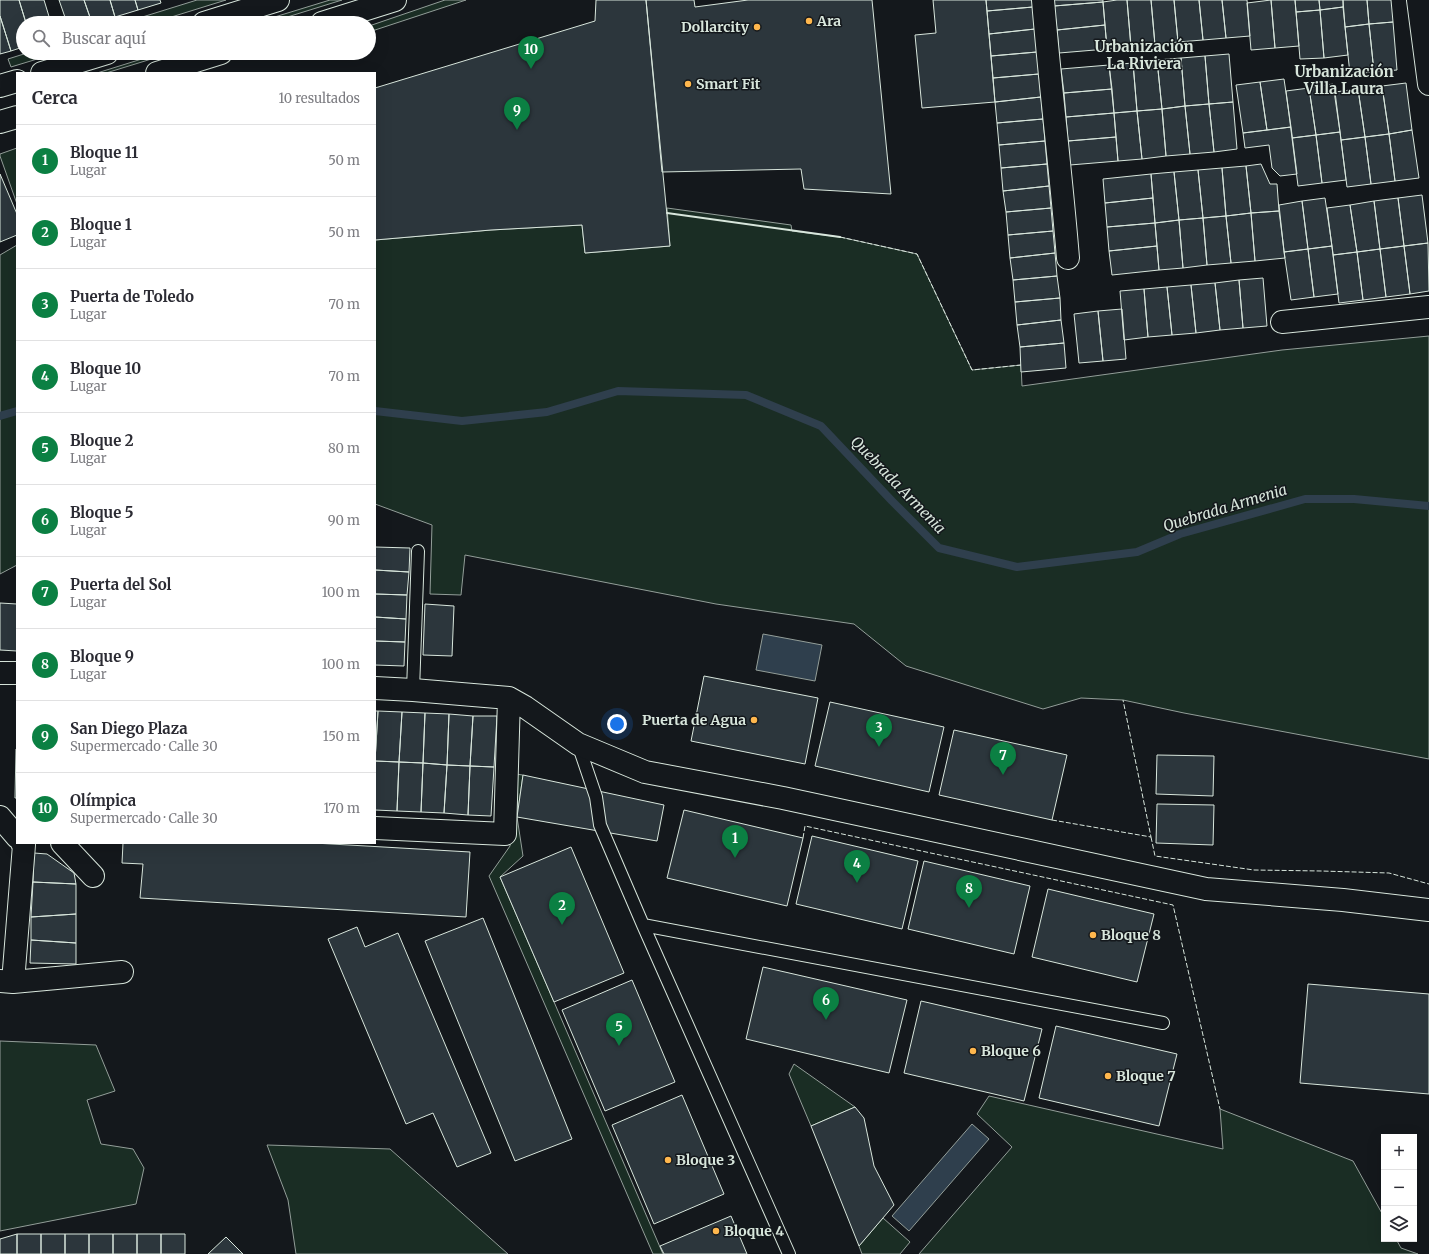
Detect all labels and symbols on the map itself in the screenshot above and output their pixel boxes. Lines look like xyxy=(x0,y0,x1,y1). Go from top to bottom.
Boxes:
place label: Ara xyxy=(816,12,841,30)
marker: Ara xyxy=(804,16,814,26)
place label: Dollarcity xyxy=(681,18,750,36)
marker: Dollarcity xyxy=(752,22,762,32)
pin: 10 xyxy=(518,36,544,69)
district label: Urbanización La Riviera xyxy=(1094,37,1194,73)
district label: Urbanización Villa Laura xyxy=(1294,62,1394,98)
place label: Smart Fit xyxy=(696,75,761,93)
marker: Smart Fit xyxy=(683,79,693,89)
pin: 9 xyxy=(504,97,530,130)
water label: Quebrada Armenia xyxy=(847,432,950,538)
water label: Quebrada Armenia xyxy=(1161,480,1289,535)
place label: Puerta de Agua xyxy=(642,711,746,729)
your location xyxy=(607,714,627,734)
pin: 3 xyxy=(866,714,892,747)
marker: Puerta de Agua xyxy=(749,715,759,725)
pin: 7 xyxy=(990,742,1016,775)
pin: 1 xyxy=(722,825,748,858)
pin: 4 xyxy=(844,850,870,883)
pin: 8 xyxy=(956,875,982,908)
pin: 2 xyxy=(549,892,575,925)
place label: Bloque 8 xyxy=(1101,926,1161,944)
marker: Bloque 8 xyxy=(1088,930,1098,940)
pin: 6 xyxy=(813,987,839,1020)
pin: 5 xyxy=(606,1013,632,1046)
place label: Bloque 6 xyxy=(981,1042,1041,1060)
marker: Bloque 6 xyxy=(968,1046,978,1056)
place label: Bloque 7 xyxy=(1116,1067,1176,1085)
marker: Bloque 7 xyxy=(1103,1071,1113,1081)
place label: Bloque 3 xyxy=(676,1151,735,1169)
marker: Bloque 3 xyxy=(663,1155,673,1165)
place label: Bloque 4 xyxy=(724,1222,784,1240)
marker: Bloque 4 xyxy=(711,1226,721,1236)

